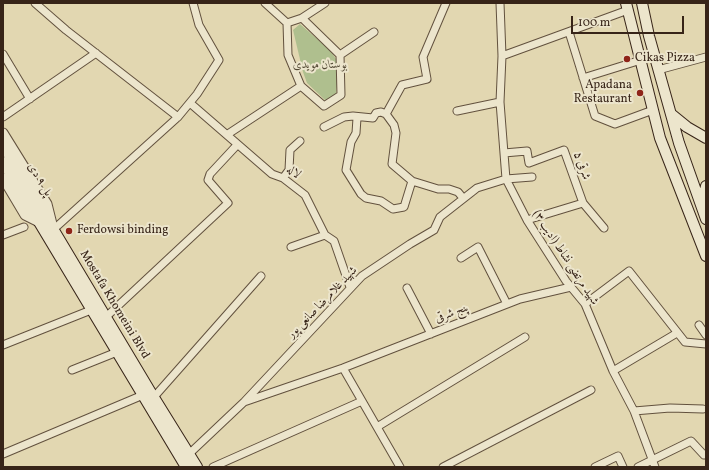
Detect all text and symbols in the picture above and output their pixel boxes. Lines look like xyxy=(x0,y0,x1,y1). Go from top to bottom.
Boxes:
scale bar xyxy=(573,8,686,34)
text: 100 m xyxy=(578,15,610,31)
place label: Cikas Pizza xyxy=(635,52,695,66)
marker: Cikas Pizza xyxy=(622,54,632,64)
park label: بوستان مویدی xyxy=(293,59,347,73)
place label: Apadana Restaurant xyxy=(574,79,632,107)
marker: Apadana Restaurant xyxy=(635,88,645,98)
street label: ۵ شرقی xyxy=(569,150,593,182)
street label: پل ۹ دی xyxy=(23,161,55,199)
street label: لاله xyxy=(283,163,303,183)
street label: شهید مرتضی نشاط (ادیب ۳) xyxy=(529,208,601,308)
place label: Ferdowsi binding xyxy=(77,224,168,238)
marker: Ferdowsi binding xyxy=(64,226,74,236)
street label: Mostafa Khomeini Blvd xyxy=(76,248,152,362)
street label: شهید غلامرضا صانعی پور xyxy=(285,264,361,342)
street label: پنج شرقی xyxy=(433,301,471,327)

